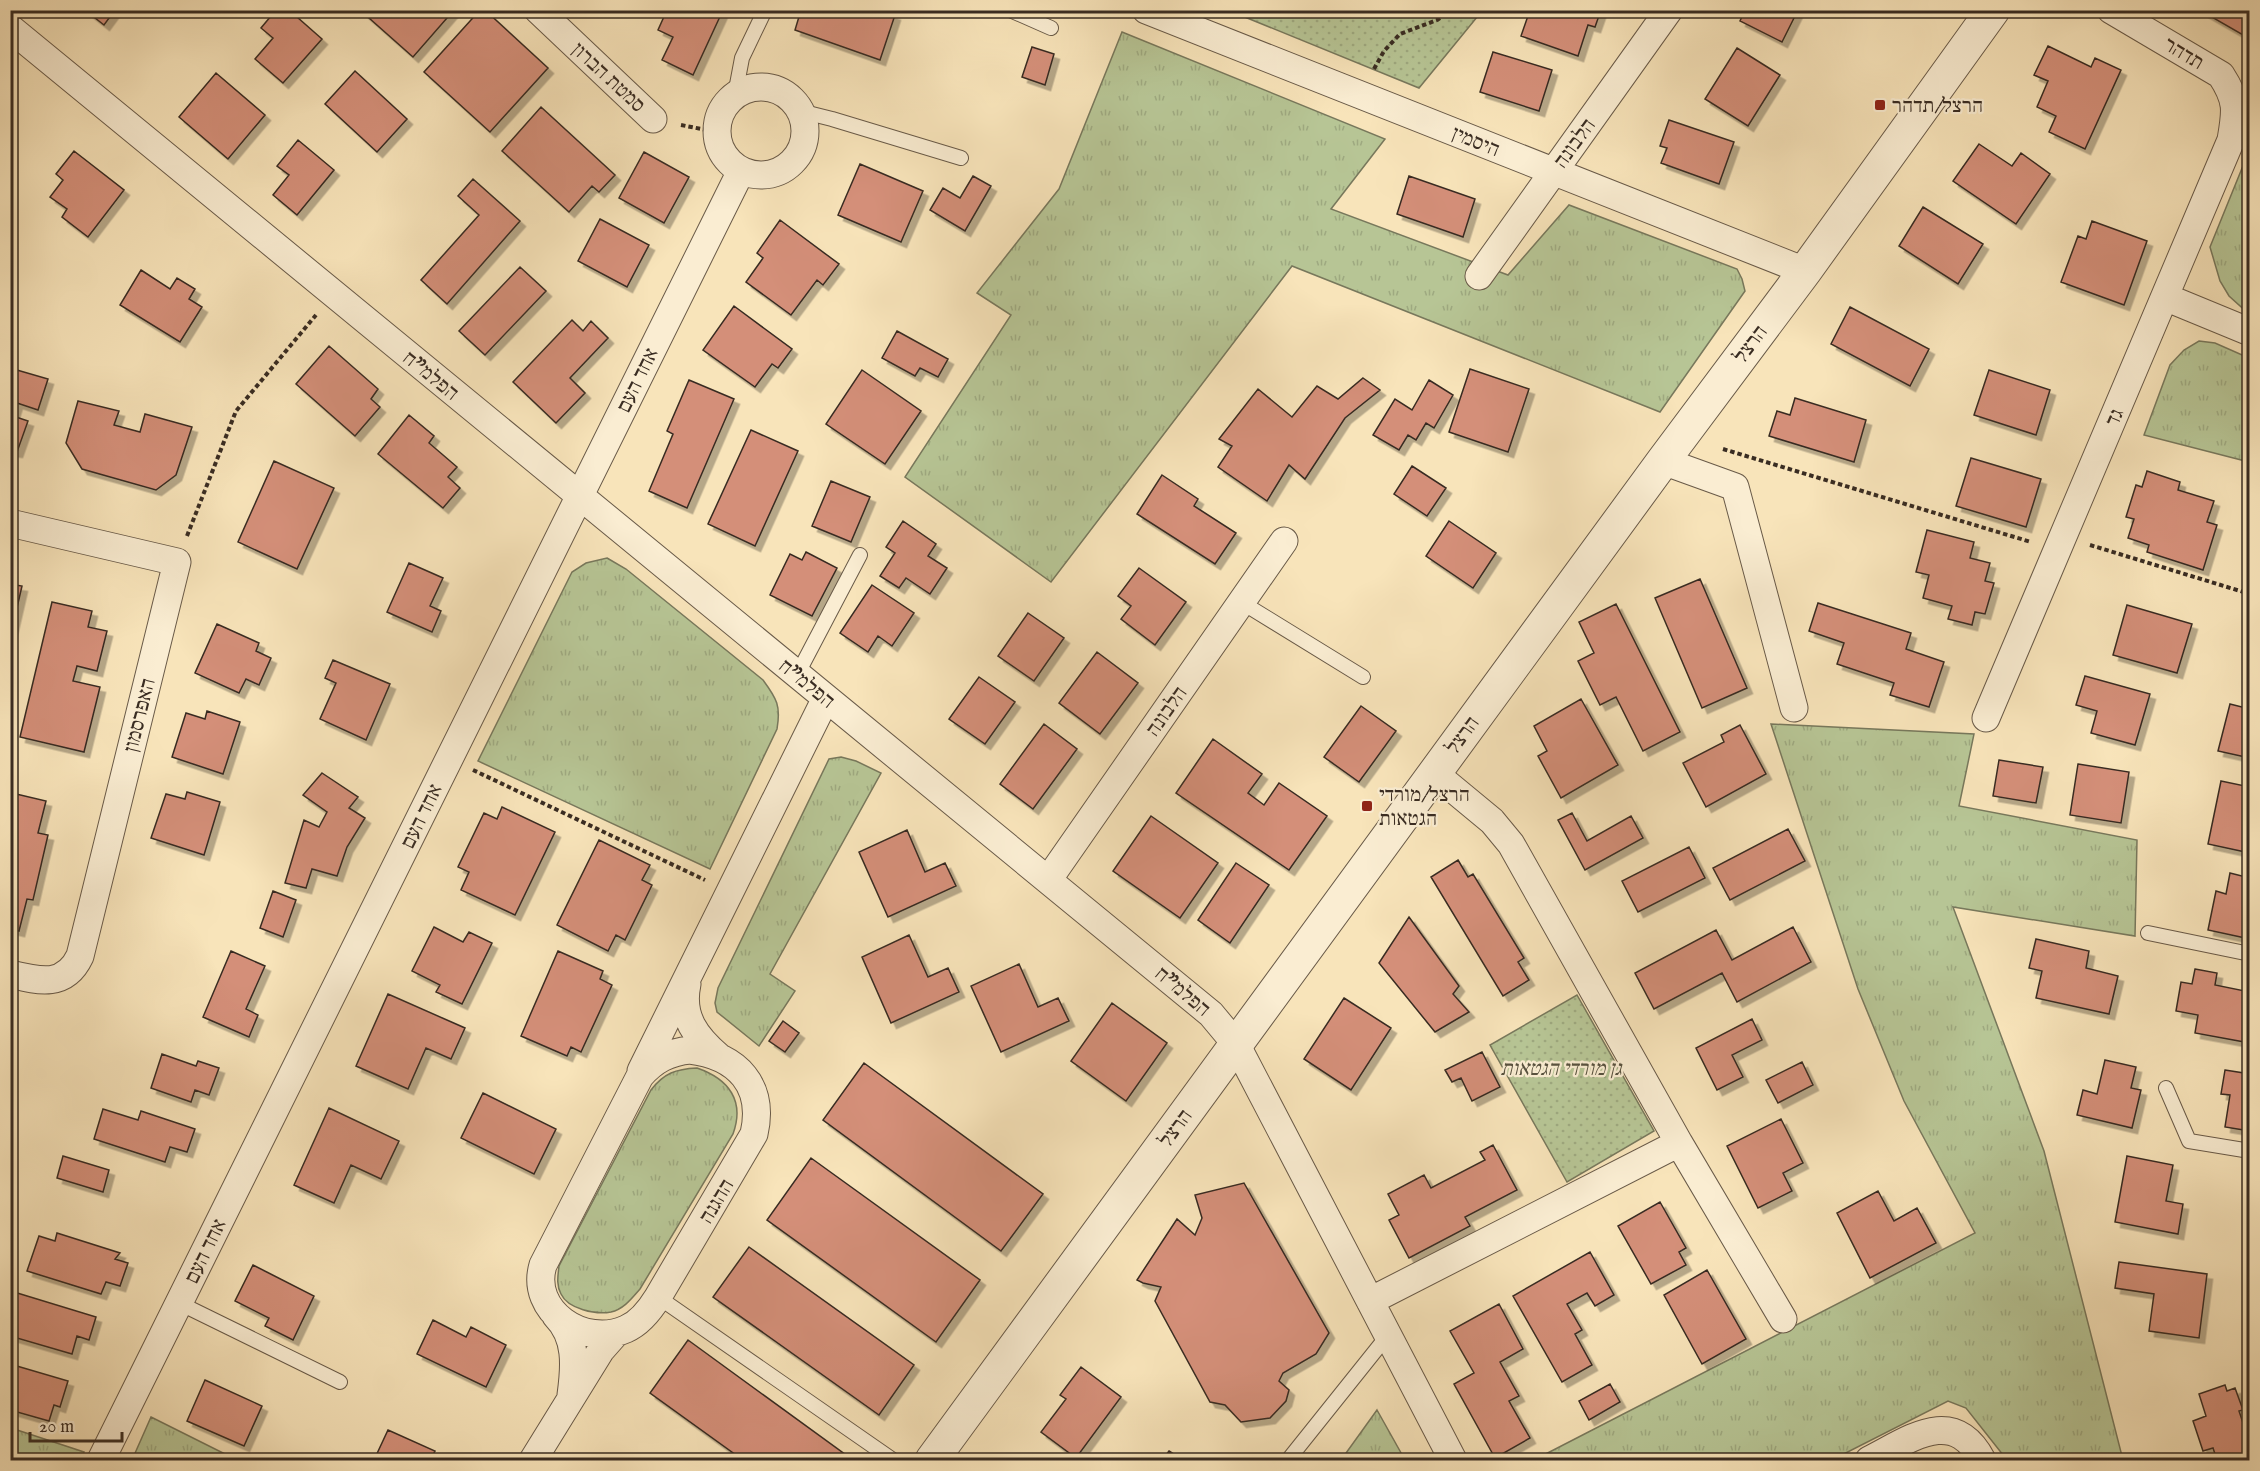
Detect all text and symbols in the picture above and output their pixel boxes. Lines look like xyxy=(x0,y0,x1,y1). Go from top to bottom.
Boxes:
street label: תדהר xyxy=(2158,32,2208,77)
street label: סמטת הברון xyxy=(565,37,651,119)
place label: הרצל/תדהר xyxy=(1892,93,1983,120)
marker: הרצל/תדהר xyxy=(1873,98,1887,112)
street label: הלבונה xyxy=(1548,114,1602,174)
street label: היסמין xyxy=(1448,121,1503,164)
street label: הרצל xyxy=(1728,320,1774,370)
street label: אחד העם xyxy=(611,344,666,418)
street label: הפלמ"ח xyxy=(396,345,464,407)
street label: גד xyxy=(2100,405,2131,431)
street label: הפלמ"ח xyxy=(772,653,840,715)
street label: האפרסמון xyxy=(118,676,163,755)
street label: הלבונה xyxy=(1140,681,1194,742)
street label: הרצל xyxy=(1440,711,1486,761)
street label: אחד העם xyxy=(395,780,450,854)
place label: הרצל/מורדי הגטאות xyxy=(1379,782,1470,833)
marker: הרצל/מורדי הגטאות xyxy=(1360,799,1374,813)
street label: הפלמ"ח xyxy=(1148,961,1216,1023)
park label: גן מורדי הגטאות xyxy=(1500,1056,1623,1083)
street label: הרצל xyxy=(1153,1104,1199,1154)
street label: ההגנה xyxy=(693,1174,741,1229)
street label: אחד העם xyxy=(179,1215,234,1289)
scale bar xyxy=(30,1405,122,1443)
text: 20 m xyxy=(39,1416,74,1439)

